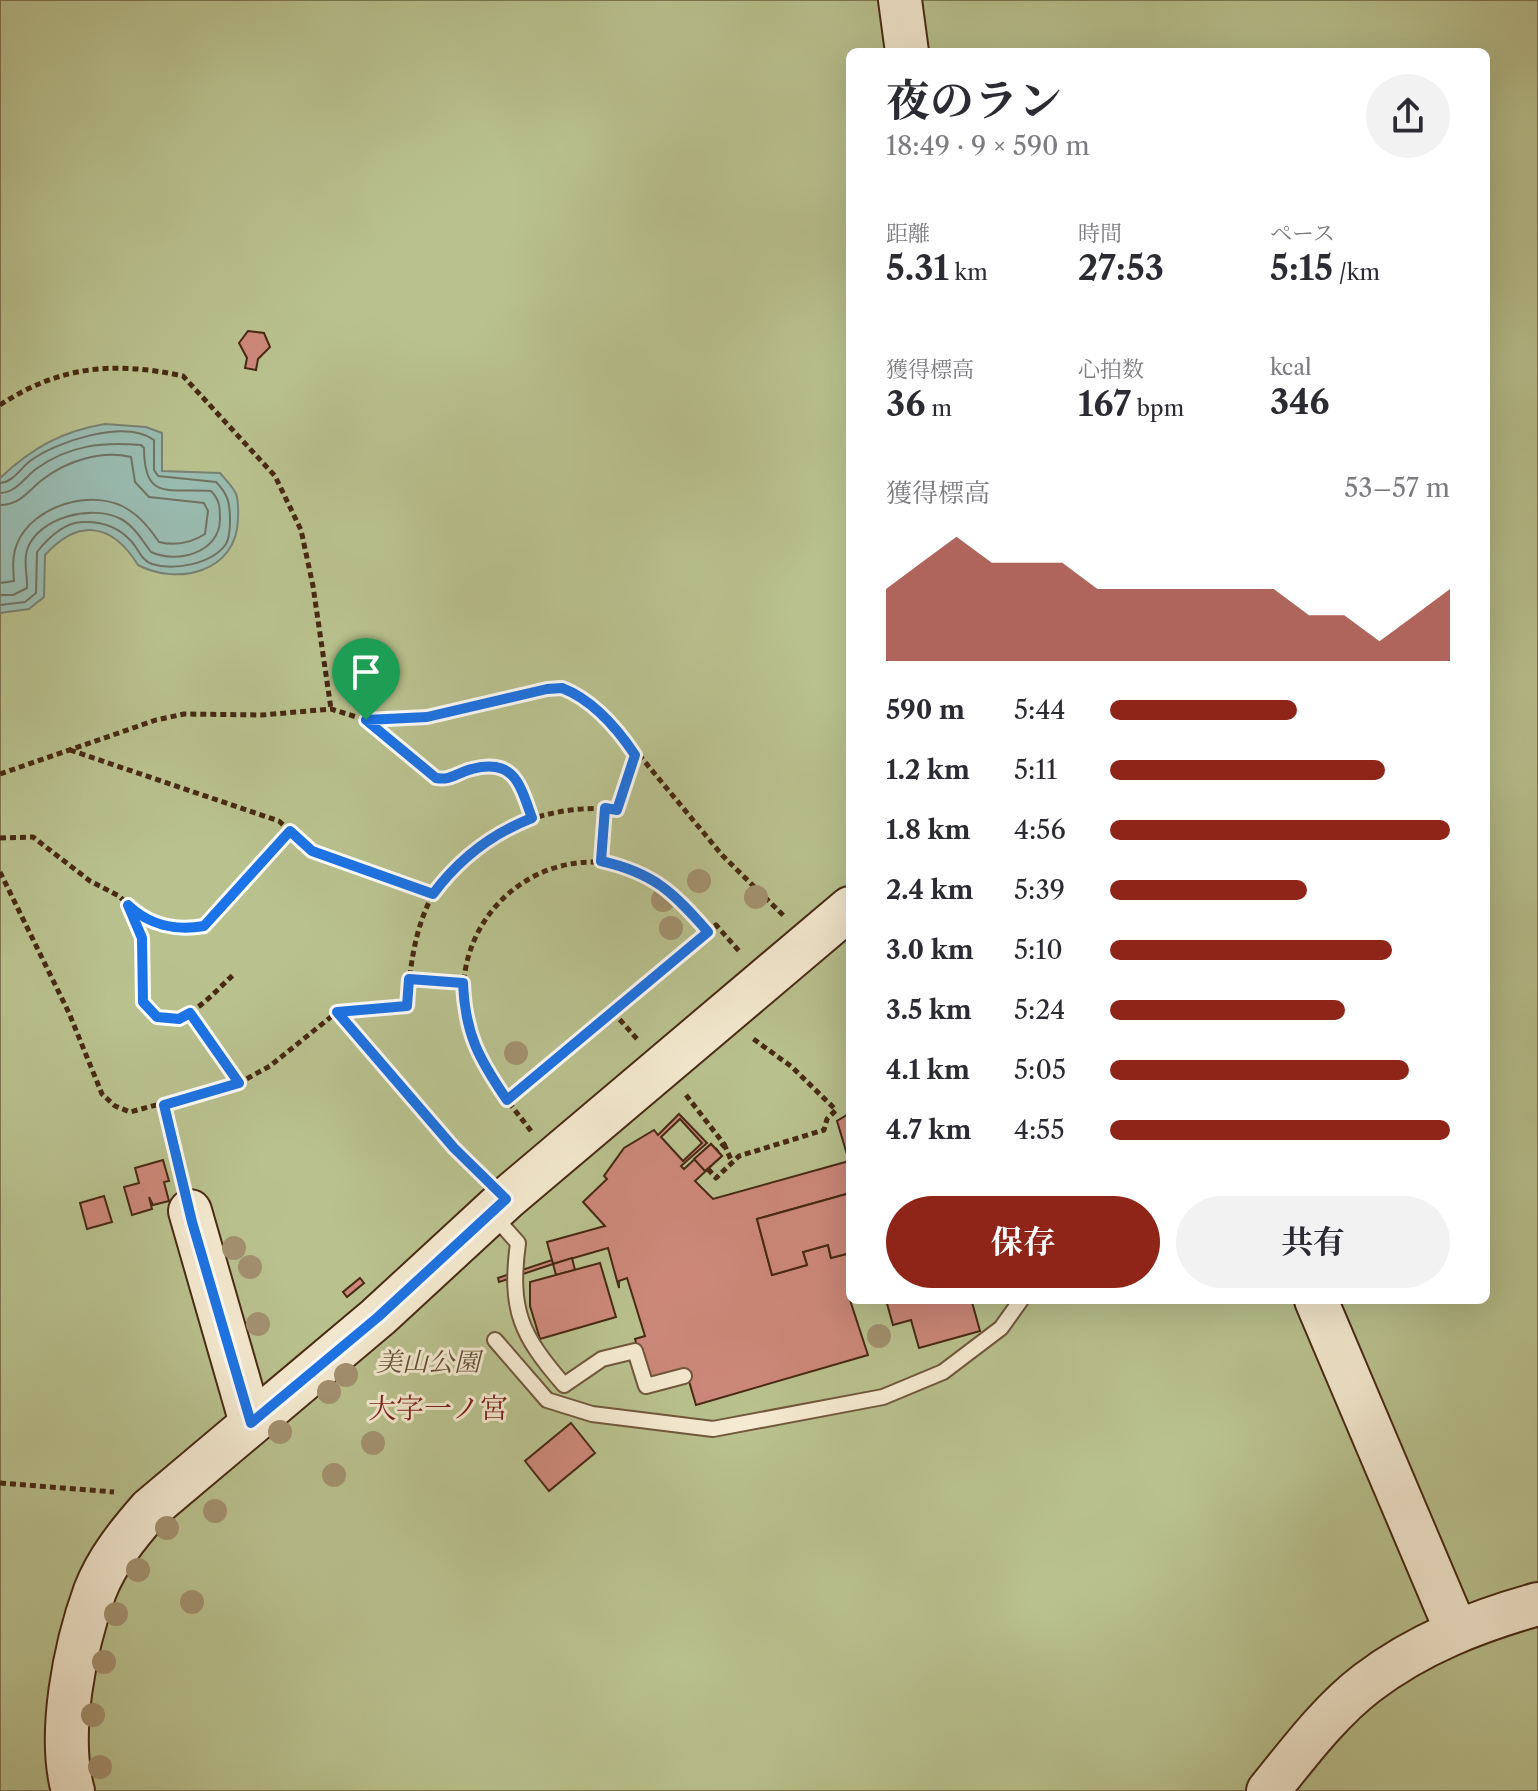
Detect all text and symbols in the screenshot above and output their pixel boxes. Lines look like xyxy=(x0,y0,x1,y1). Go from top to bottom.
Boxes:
text: 夜のラン xyxy=(886,73,1062,127)
button: share xyxy=(1366,74,1450,158)
text: 18:49 · 9 × 590 m xyxy=(886,130,1090,162)
text: 距離 xyxy=(886,220,930,247)
text: 時間 xyxy=(1078,220,1122,247)
text: ペース xyxy=(1270,220,1335,247)
text: 5.31 xyxy=(886,247,949,289)
text: 27:53 xyxy=(1078,247,1164,289)
text: 5:15 xyxy=(1270,247,1333,289)
text: km xyxy=(949,259,988,286)
text: /km xyxy=(1333,259,1380,286)
text: kcal xyxy=(1270,354,1312,381)
text: 獲得標高 xyxy=(886,356,974,383)
text: 心拍数 xyxy=(1078,356,1144,383)
text: 346 xyxy=(1270,381,1330,423)
text: 36 xyxy=(886,383,926,425)
text: 167 xyxy=(1078,383,1131,425)
text: m xyxy=(926,395,952,422)
text: bpm xyxy=(1131,395,1184,422)
text: 53–57 m xyxy=(1344,472,1450,504)
text: 獲得標高 xyxy=(886,477,990,509)
pin xyxy=(332,638,400,720)
icon: arrive xyxy=(344,650,388,694)
text: 590 m xyxy=(886,694,965,726)
text: 5:44 xyxy=(1014,694,1065,726)
text: 1.2 km xyxy=(886,754,970,786)
text: 5:11 xyxy=(1014,754,1057,786)
text: 1.8 km xyxy=(886,814,970,846)
text: 4:56 xyxy=(1014,814,1066,846)
text: 2.4 km xyxy=(886,874,974,906)
text: 5:39 xyxy=(1014,874,1065,906)
text: 3.0 km xyxy=(886,934,974,966)
text: 5:10 xyxy=(1014,934,1063,966)
text: 3.5 km xyxy=(886,994,972,1026)
text: 5:24 xyxy=(1014,994,1065,1026)
text: 4.1 km xyxy=(886,1054,970,1086)
text: 5:05 xyxy=(1014,1054,1066,1086)
text: 4.7 km xyxy=(886,1114,971,1146)
text: 4:55 xyxy=(1014,1114,1065,1146)
button: 保存 xyxy=(886,1196,1160,1288)
button: 共有 xyxy=(1176,1196,1450,1288)
park label: 美山公園 xyxy=(376,1346,484,1378)
district label: 大字一ノ宮 xyxy=(368,1391,508,1425)

